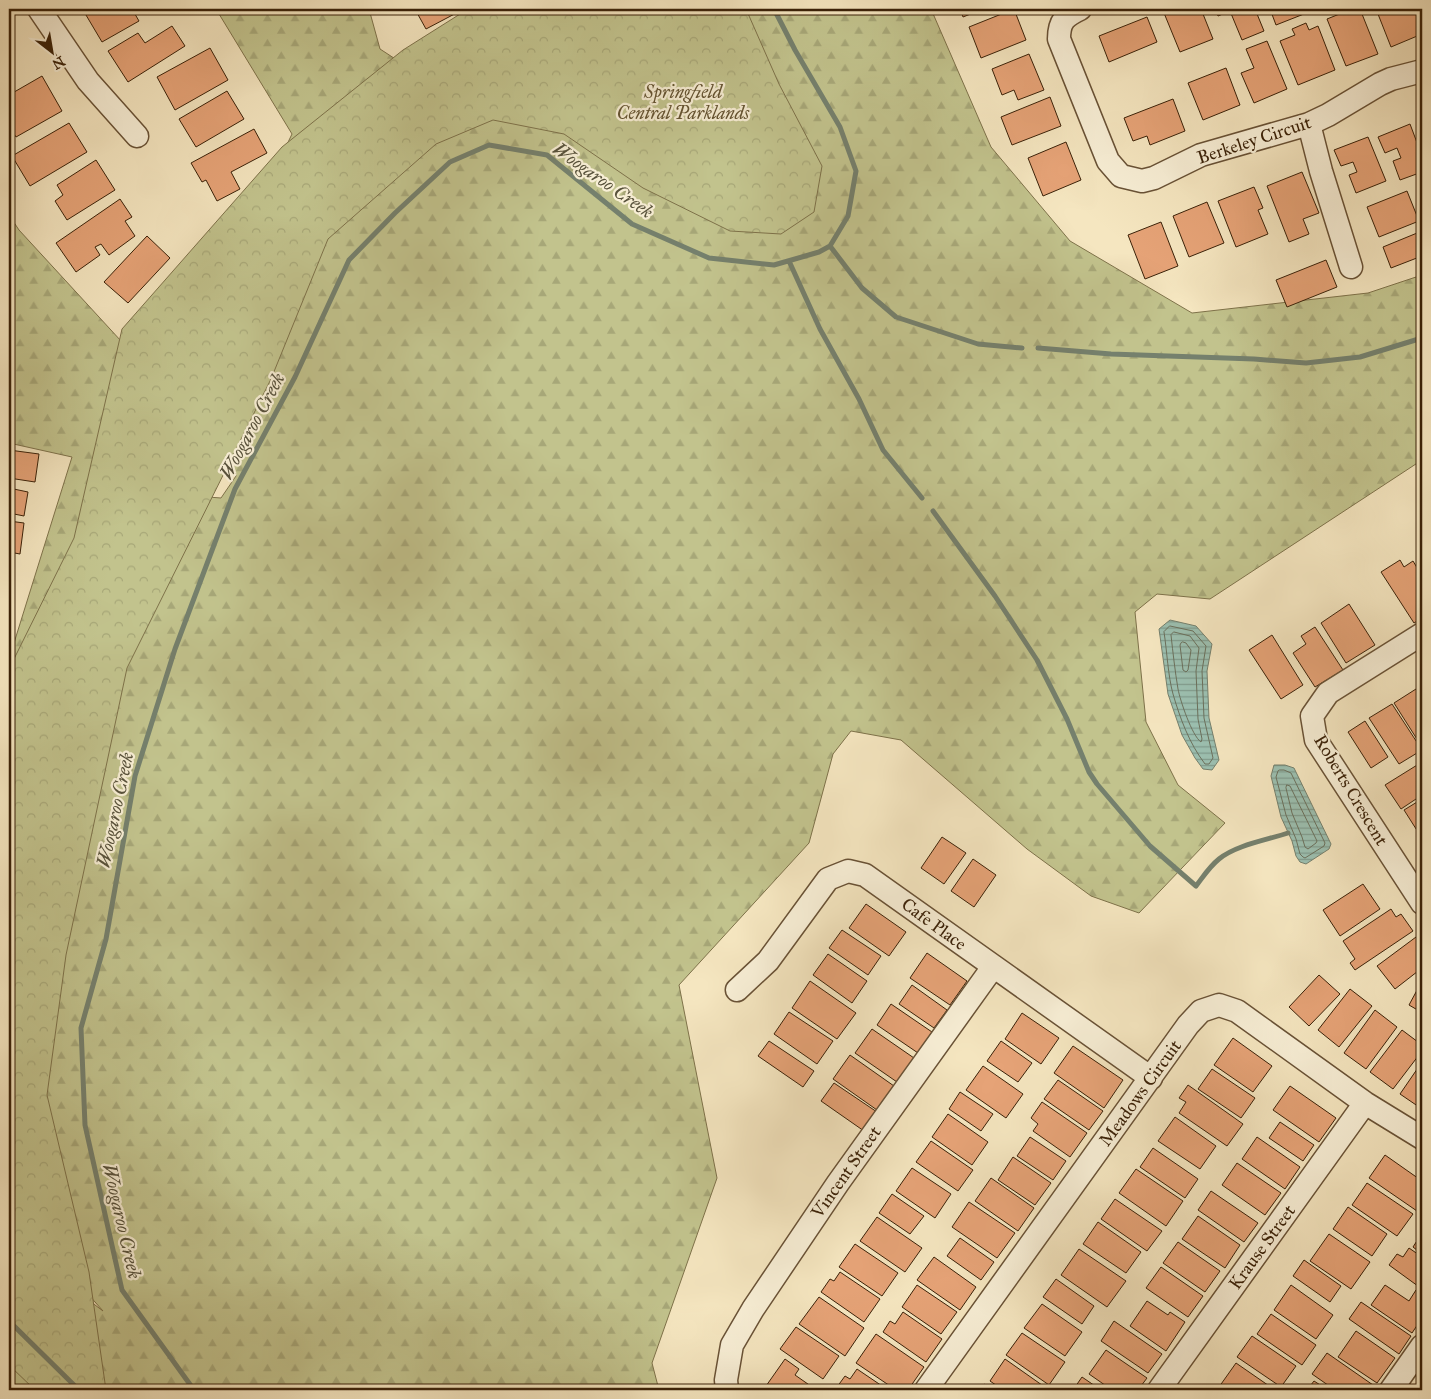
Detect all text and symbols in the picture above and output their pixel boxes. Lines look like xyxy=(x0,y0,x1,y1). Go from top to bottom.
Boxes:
north arrow xyxy=(28,28,78,78)
text: N xyxy=(49,52,68,73)
park label: Springfield Central Parklands xyxy=(617,81,750,124)
street label: Berkeley Circuit xyxy=(1194,111,1314,169)
water label: Woogaroo Creek xyxy=(548,137,658,223)
water label: Woogaroo Creek xyxy=(214,368,290,483)
street label: Roberts Crescent xyxy=(1309,731,1393,850)
water label: Woogaroo Creek xyxy=(92,750,139,870)
street label: Cafe Place xyxy=(897,893,971,955)
street label: Meadows Circuit xyxy=(1094,1035,1186,1151)
street label: Vincent Street xyxy=(806,1121,886,1223)
water label: Woogaroo Creek xyxy=(98,1161,147,1281)
street label: Krause Street xyxy=(1224,1200,1300,1294)

